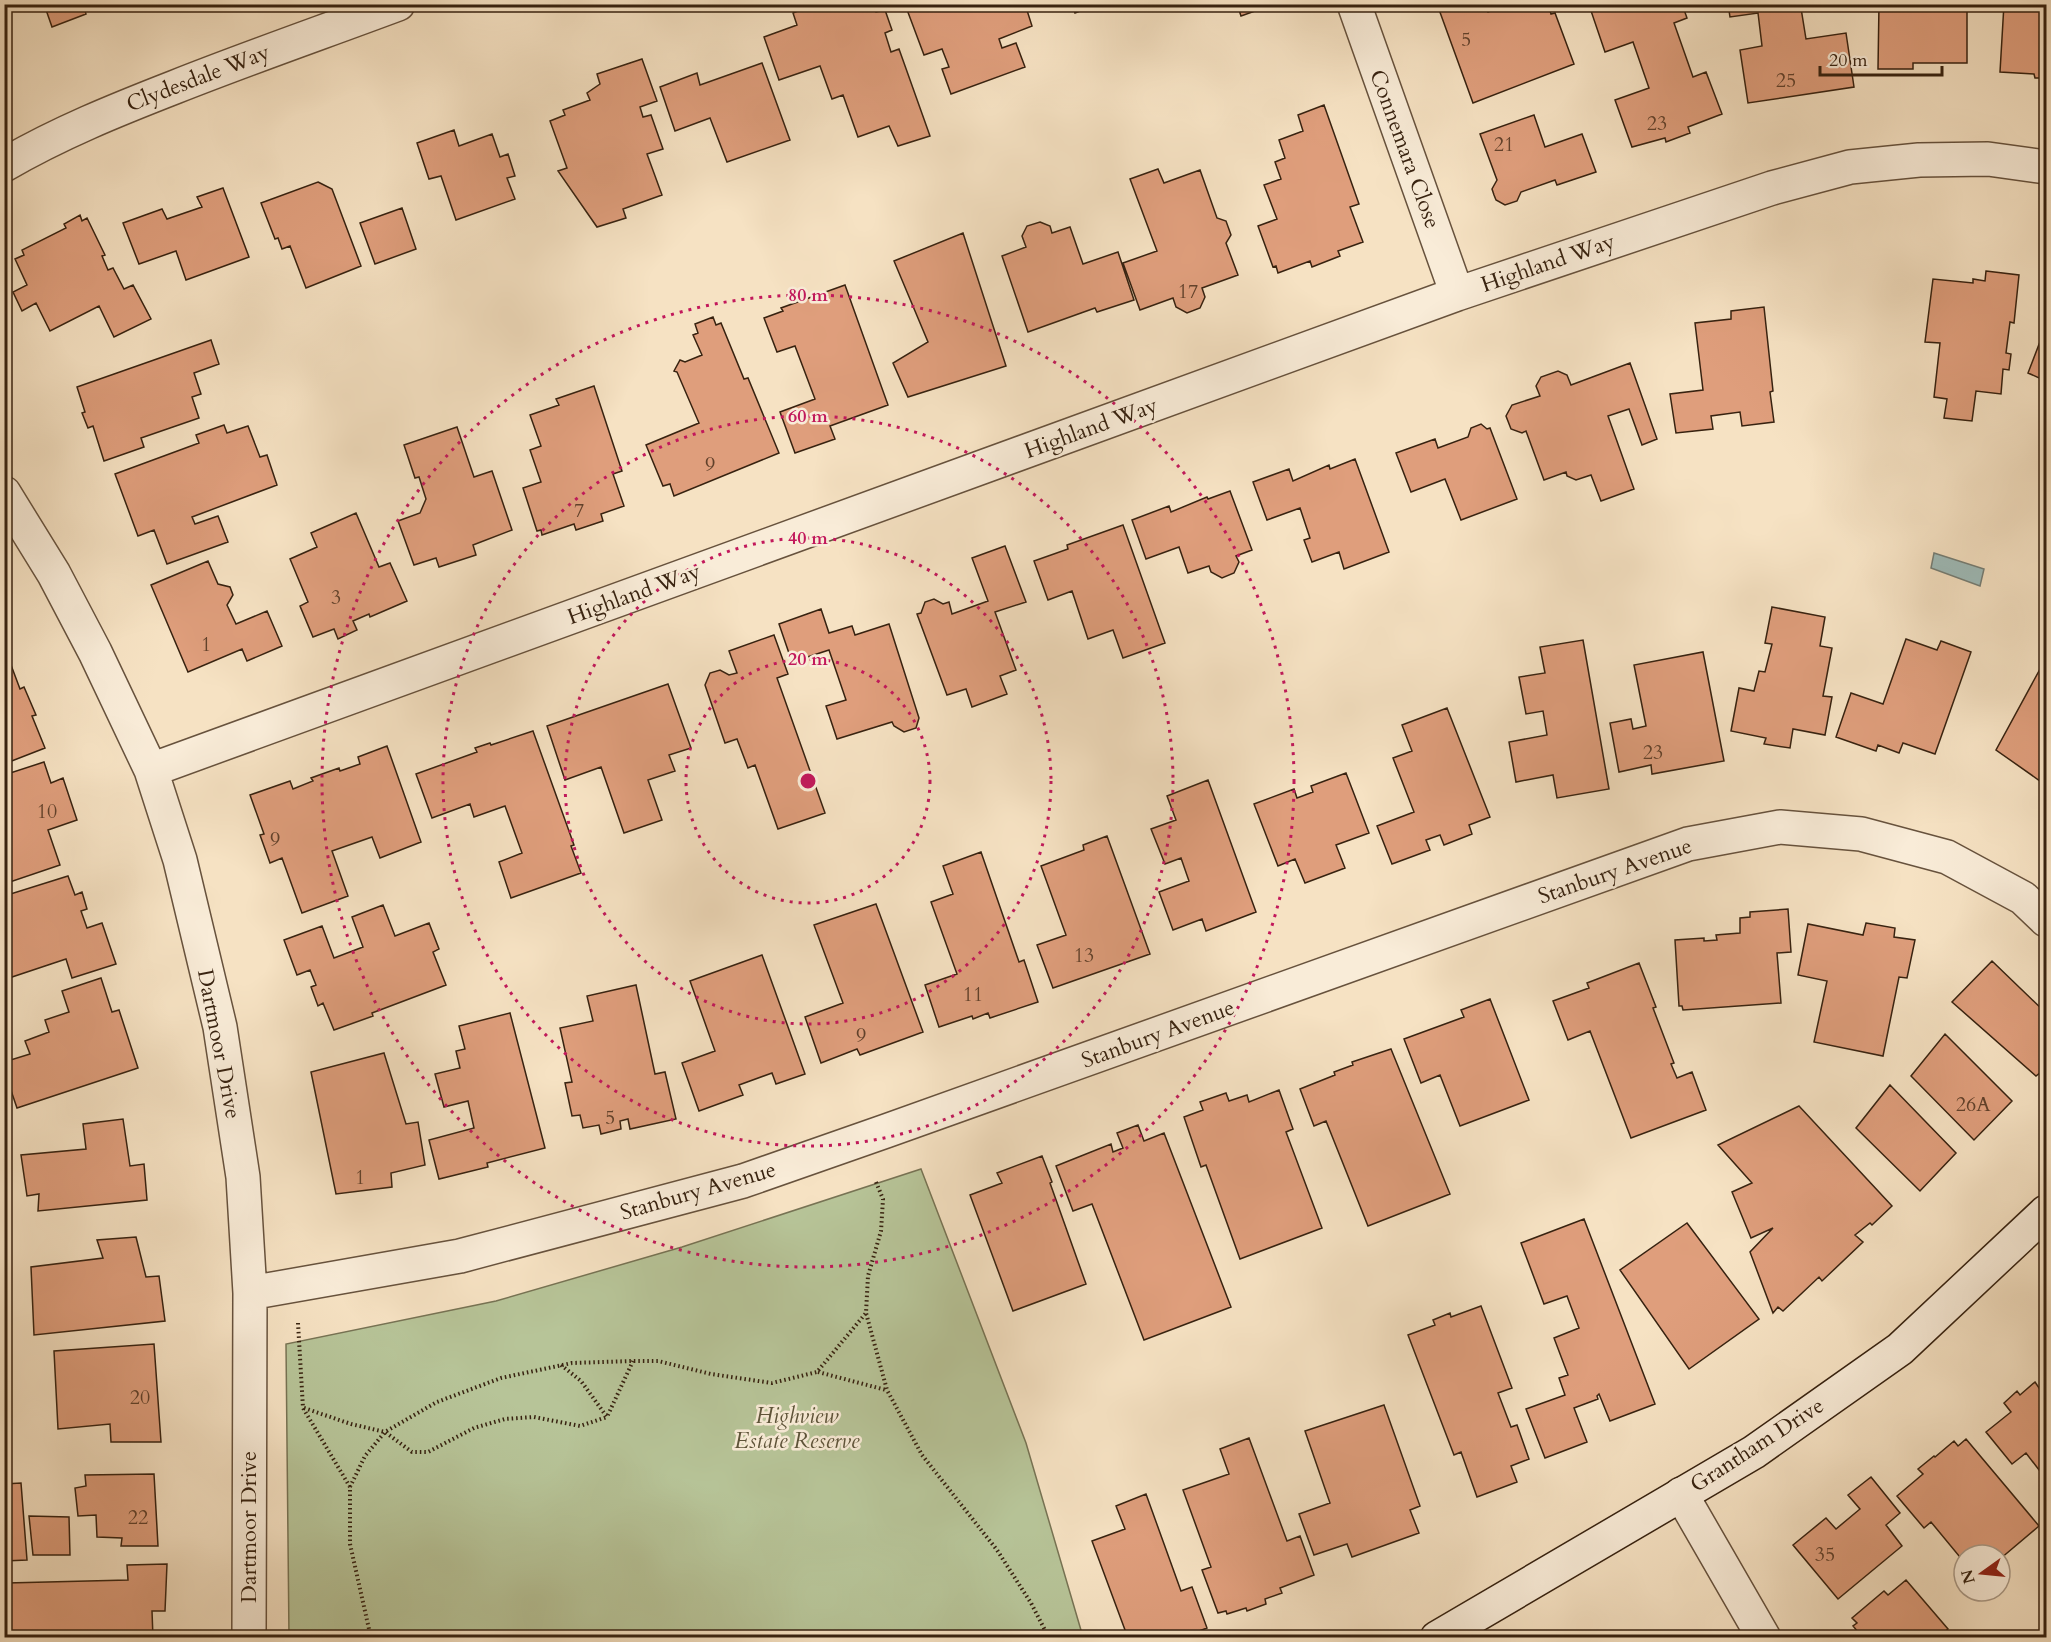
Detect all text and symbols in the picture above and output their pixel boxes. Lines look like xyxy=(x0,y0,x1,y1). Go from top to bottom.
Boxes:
house number: 5 xyxy=(1461,26,1471,53)
street label: Clydesdale Way xyxy=(122,37,274,119)
scale bar xyxy=(1820,39,1942,77)
text: 20 m xyxy=(1829,48,1868,73)
street label: Connemara Close xyxy=(1362,65,1448,233)
house number: 25 xyxy=(1776,67,1796,94)
house number: 23 xyxy=(1647,110,1667,137)
house number: 21 xyxy=(1494,131,1514,158)
street label: Highland Way xyxy=(1477,226,1619,300)
house number: 17 xyxy=(1178,278,1198,305)
text: 80 m xyxy=(788,283,828,308)
street label: Highland Way xyxy=(1020,390,1162,466)
text: 60 m xyxy=(788,404,828,429)
house number: 9 xyxy=(705,451,715,478)
house number: 7 xyxy=(574,497,584,524)
text: 40 m xyxy=(788,526,828,551)
street label: Highland Way xyxy=(563,556,705,632)
house number: 3 xyxy=(331,584,341,611)
house number: 1 xyxy=(201,631,211,658)
text: 20 m xyxy=(788,647,828,672)
house number: 23 xyxy=(1643,739,1663,766)
centre of rings xyxy=(798,771,818,791)
house number: 10 xyxy=(37,798,57,825)
house number: 9 xyxy=(270,826,280,853)
street label: Stanbury Avenue xyxy=(1534,831,1696,911)
house number: 13 xyxy=(1074,942,1094,969)
street label: Dartmoor Drive xyxy=(190,967,248,1121)
house number: 11 xyxy=(963,981,983,1008)
street label: Stanbury Avenue xyxy=(1077,992,1239,1076)
house number: 9 xyxy=(856,1022,866,1049)
house number: 26A xyxy=(1956,1091,1991,1118)
house number: 5 xyxy=(605,1104,615,1131)
street label: Stanbury Avenue xyxy=(617,1154,779,1228)
house number: 1 xyxy=(355,1164,365,1191)
house number: 20 xyxy=(130,1384,150,1411)
street label: Grantham Drive xyxy=(1684,1391,1830,1499)
park label: Highview Estate Reserve xyxy=(735,1401,860,1456)
street label: Dartmoor Drive xyxy=(234,1451,264,1603)
house number: 22 xyxy=(128,1504,148,1531)
house number: 35 xyxy=(1815,1541,1835,1568)
north arrow xyxy=(1952,1543,2012,1603)
text: N xyxy=(1956,1567,1981,1586)

